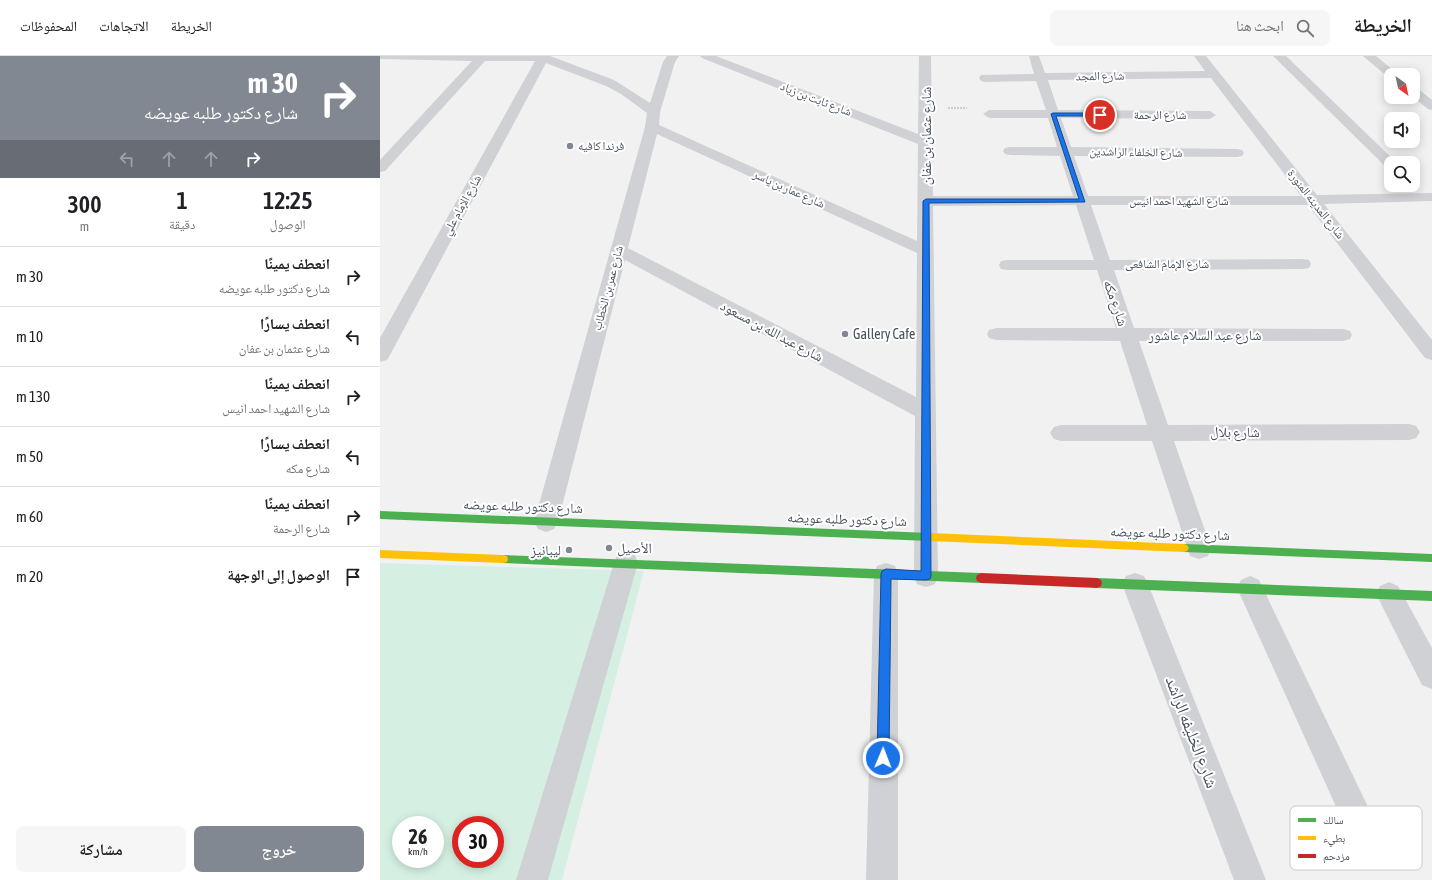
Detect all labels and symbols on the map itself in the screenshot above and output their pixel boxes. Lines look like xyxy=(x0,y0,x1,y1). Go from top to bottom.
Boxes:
north arrow xyxy=(1384,68,1420,104)
street label: شارع المجد xyxy=(1076,69,1124,84)
street label: شارع ثابت بن زياد xyxy=(778,79,854,120)
street label: شارع عثمان بن عفان xyxy=(918,87,936,185)
pin xyxy=(1083,98,1117,132)
street label: شارع الرحمة xyxy=(1134,108,1186,123)
place label: فرندا كافيه xyxy=(578,139,624,153)
marker: فرندا كافيه xyxy=(565,141,575,151)
street label: شارع الخلفاء الراشدين xyxy=(1089,144,1183,161)
street label: شارع عمار بن ياسر xyxy=(750,167,827,212)
street label: شارع المدينه المنورة xyxy=(1284,167,1347,242)
street label: شارع الإمام علي xyxy=(440,172,487,239)
street label: شارع الشهيد احمد انيس xyxy=(1129,194,1229,209)
street label: شارع عمر بن الخطاب xyxy=(590,244,627,332)
street label: شارع الإمام الشافعى xyxy=(1125,257,1209,272)
street label: شارع مكه xyxy=(1099,278,1131,329)
street label: شارع عبد الله بن مسعود xyxy=(717,297,826,367)
place label: Gallery Cafe xyxy=(853,326,915,342)
street label: شارع عبد السلام عاشور xyxy=(1148,327,1261,345)
marker: Gallery Cafe xyxy=(840,329,850,339)
street label: شارع بلال xyxy=(1210,424,1260,442)
street label: شارع دكتور طلبه عويضه xyxy=(463,496,583,518)
street label: شارع دكتور طلبه عويضه xyxy=(787,509,907,531)
street label: شارع دكتور طلبه عويضه xyxy=(1110,523,1230,545)
place label: الأصيل xyxy=(617,540,652,557)
place label: ليبانيز xyxy=(530,542,561,559)
marker: الأصيل xyxy=(604,543,614,553)
marker: ليبانيز xyxy=(564,545,574,555)
street label: شارع الخليفه الراشد xyxy=(1160,673,1223,792)
position arrow xyxy=(862,737,904,779)
legend xyxy=(1290,806,1422,870)
text: سالك xyxy=(1323,814,1343,826)
speed limit sign: 30 xyxy=(452,816,504,868)
text: بطيء xyxy=(1323,832,1345,847)
text: مزدحم xyxy=(1323,850,1350,864)

